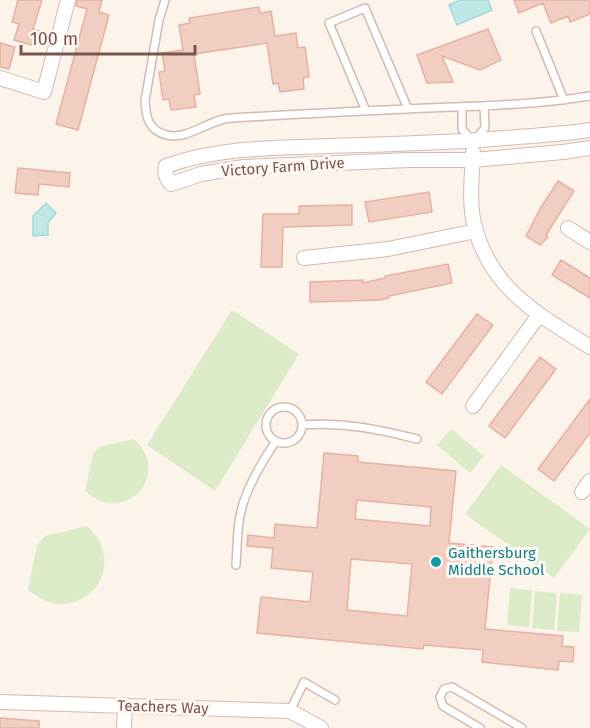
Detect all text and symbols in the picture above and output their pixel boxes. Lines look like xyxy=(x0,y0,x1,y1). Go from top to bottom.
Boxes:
scale bar xyxy=(21,18,195,56)
text: 100 m xyxy=(30,28,78,50)
street label: Victory Farm Drive xyxy=(221,154,345,180)
place label: Gaithersburg Middle School xyxy=(448,544,545,579)
marker: Gaithersburg Middle School xyxy=(429,555,443,569)
street label: Teachers Way xyxy=(117,696,209,718)

